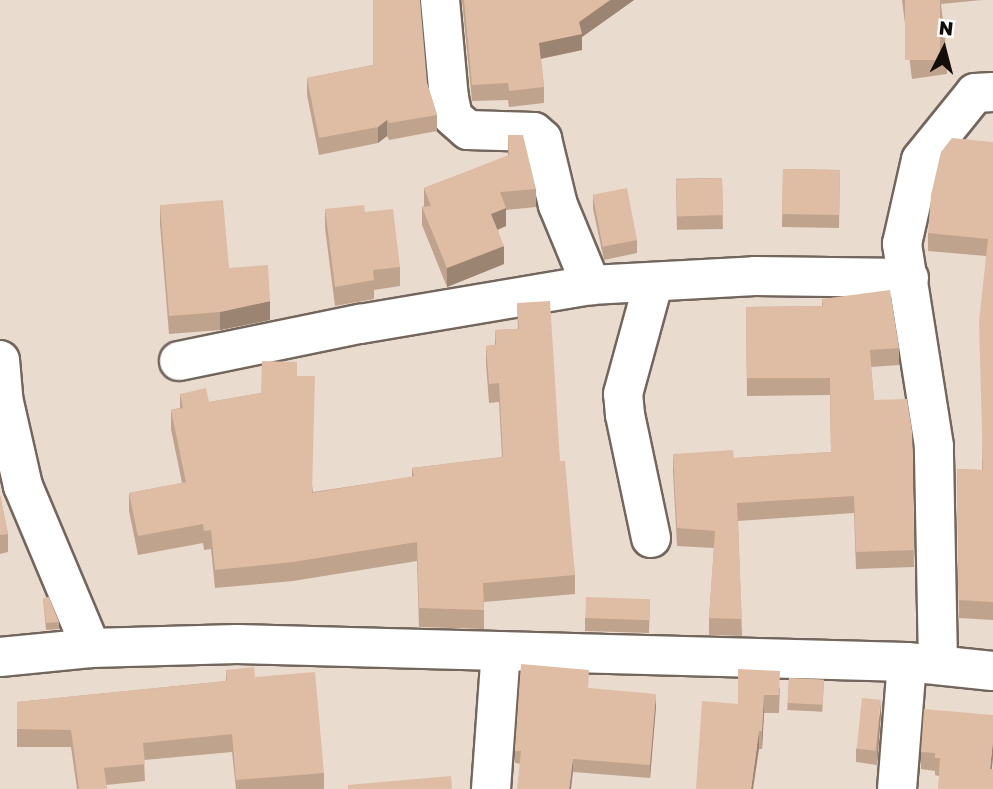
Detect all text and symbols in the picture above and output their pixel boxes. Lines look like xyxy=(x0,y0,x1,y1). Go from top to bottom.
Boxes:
north arrow xyxy=(909,14,979,84)
text: N xyxy=(938,15,955,40)

